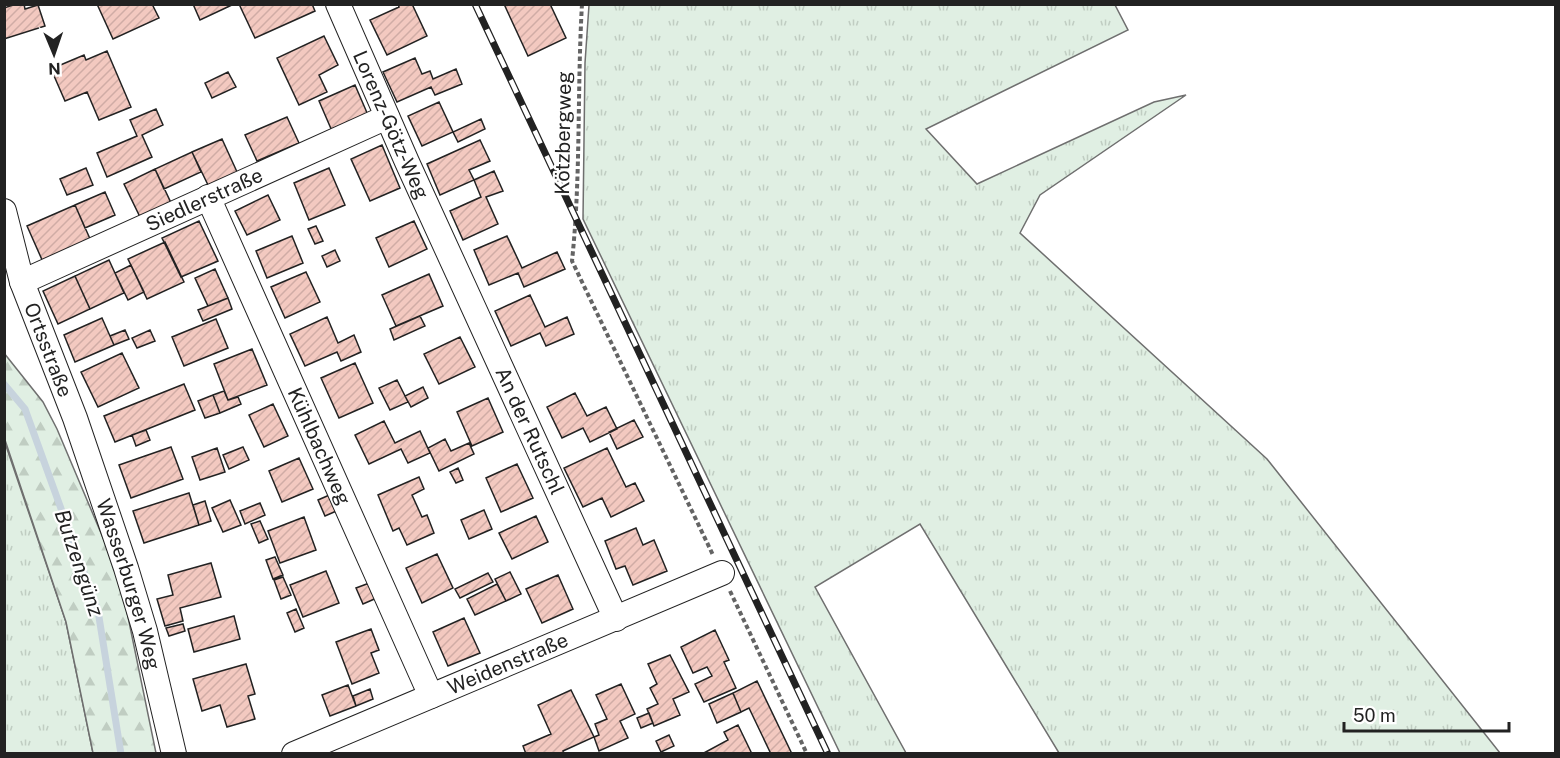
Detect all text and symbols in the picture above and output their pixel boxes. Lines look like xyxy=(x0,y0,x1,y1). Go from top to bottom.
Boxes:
north arrow xyxy=(24,24,84,84)
street label: Lorenz-Götz-Weg xyxy=(348,47,434,203)
text: N xyxy=(48,59,61,78)
street label: Kötzbergweg xyxy=(550,71,576,195)
street label: Siedlerstraße xyxy=(142,163,267,236)
street label: Ortsstraße xyxy=(19,299,78,400)
street label: An der Rutschl xyxy=(490,363,569,498)
street label: Kühlbachweg xyxy=(283,384,356,509)
street label: Wasserburger Weg xyxy=(91,496,166,672)
water label: Butzengünz xyxy=(49,506,110,620)
street label: Weidenstraße xyxy=(444,628,572,700)
scale bar xyxy=(1344,695,1509,733)
text: 50 m xyxy=(1353,705,1396,726)

